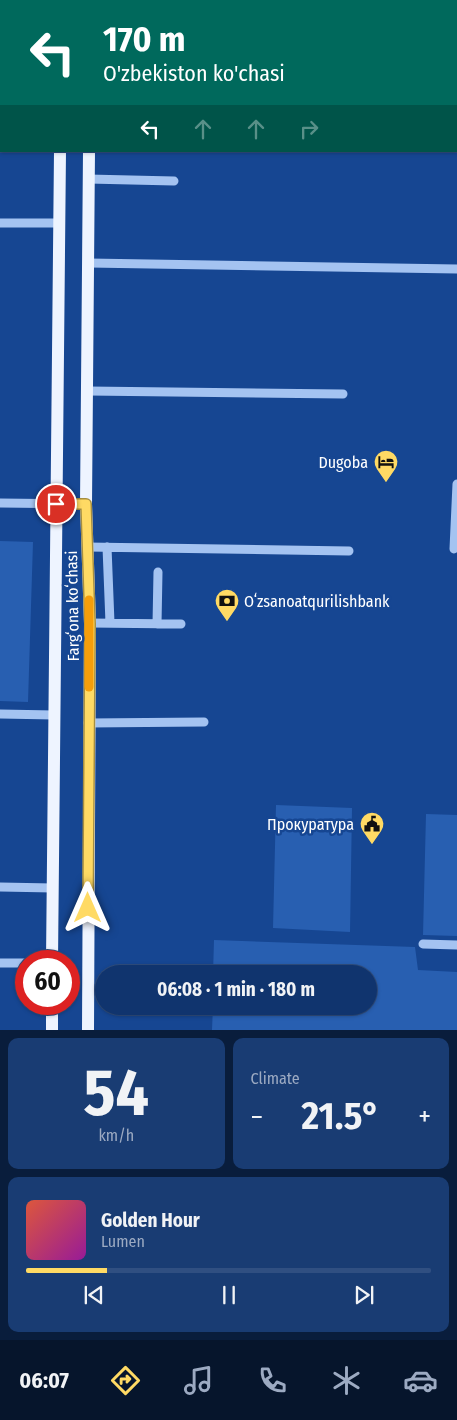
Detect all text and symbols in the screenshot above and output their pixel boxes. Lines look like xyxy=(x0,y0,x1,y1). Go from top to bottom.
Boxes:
text: 170 m xyxy=(103,18,186,60)
icon: left xyxy=(20,20,85,85)
text: O'zbekiston ko'chasi xyxy=(103,60,285,87)
icon: left xyxy=(136,115,164,143)
icon: ahead xyxy=(189,115,217,143)
icon: ahead xyxy=(242,115,270,143)
icon: right xyxy=(295,115,323,143)
hotel icon: Dugoba xyxy=(373,449,399,483)
place label: Dugoba xyxy=(318,453,368,472)
pin xyxy=(35,483,77,525)
icon: arrive xyxy=(42,490,70,518)
street label: Fargʻona koʻchasi xyxy=(62,550,83,662)
bank icon: Oʻzsanoatqurilishbank xyxy=(214,588,240,622)
place label: Oʻzsanoatqurilishbank xyxy=(244,592,390,611)
public building icon: Прокуратура xyxy=(359,811,385,845)
place label: Прокуратура xyxy=(267,815,354,834)
position arrow xyxy=(61,881,113,933)
speed limit sign: 60 xyxy=(15,950,80,1015)
text: 06:08 · 1 min · 180 m xyxy=(157,978,315,1001)
text: 54 xyxy=(84,1054,149,1132)
text: Climate xyxy=(251,1069,300,1088)
text: 21.5° xyxy=(302,1093,380,1139)
text: − xyxy=(251,1100,263,1133)
text: + xyxy=(418,1100,431,1133)
text: km/h xyxy=(98,1126,134,1145)
text: Golden Hour xyxy=(101,1209,200,1232)
text: Lumen xyxy=(101,1232,145,1251)
icon: previous xyxy=(80,1281,108,1309)
icon: pause xyxy=(215,1281,243,1309)
icon: next xyxy=(350,1281,378,1309)
icon: directions xyxy=(108,1363,143,1398)
icon: music xyxy=(181,1363,216,1398)
icon: phone xyxy=(255,1363,290,1398)
icon: climate xyxy=(329,1363,364,1398)
icon: car xyxy=(403,1363,438,1398)
text: 06:07 xyxy=(19,1367,69,1394)

